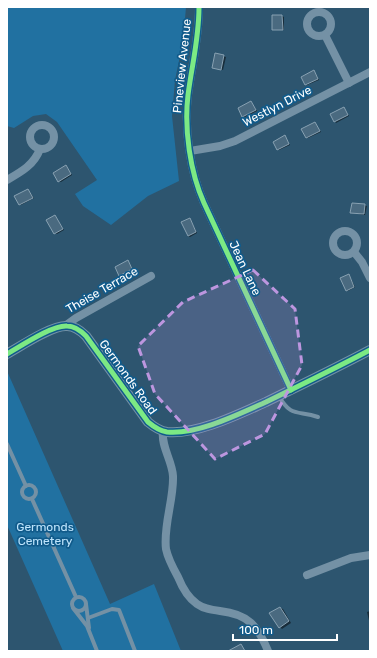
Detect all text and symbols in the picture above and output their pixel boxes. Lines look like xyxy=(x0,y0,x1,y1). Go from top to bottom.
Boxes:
street label: Pineview Avenue xyxy=(170,18,194,114)
street label: Westlyn Drive xyxy=(240,82,314,129)
street label: Jean Lane xyxy=(226,239,264,298)
street label: Theise Terrace xyxy=(64,264,141,316)
street label: Germonds Road xyxy=(96,337,160,417)
park label: Germonds Cemetery xyxy=(16,520,74,548)
scale bar xyxy=(233,616,337,642)
text: 100 m xyxy=(239,623,273,637)

